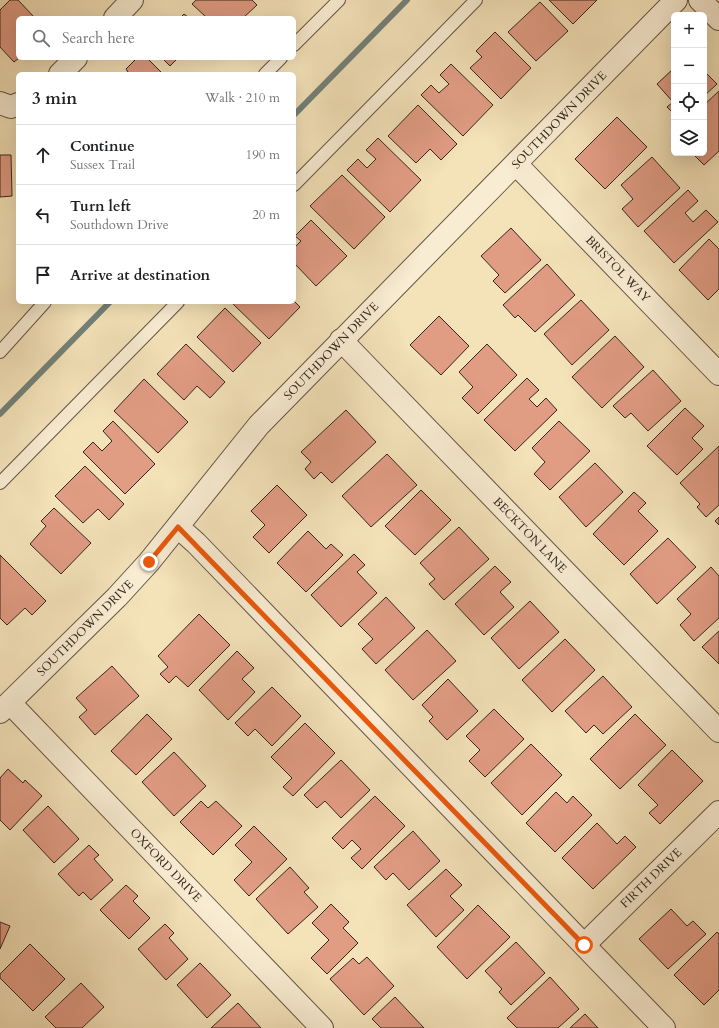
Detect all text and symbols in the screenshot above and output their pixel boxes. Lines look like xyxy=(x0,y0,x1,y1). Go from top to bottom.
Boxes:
map controls xyxy=(671,12,707,156)
button: + xyxy=(671,12,707,48)
search box xyxy=(16,16,296,60)
icon: search xyxy=(30,27,52,49)
text: Search here xyxy=(62,28,135,48)
button: − xyxy=(671,48,707,84)
street label: SOUTHDOWN DRIVE xyxy=(508,68,610,172)
button: locate xyxy=(671,84,707,120)
text: 3 min xyxy=(32,87,77,110)
text: Walk · 210 m xyxy=(205,89,280,107)
button: layers xyxy=(671,120,707,156)
text: Continue xyxy=(70,136,135,156)
icon: ahead xyxy=(32,144,54,166)
text: 190 m xyxy=(246,146,280,164)
text: Sussex Trail xyxy=(70,156,135,174)
text: Turn left xyxy=(70,196,131,216)
icon: left xyxy=(32,204,54,226)
text: 20 m xyxy=(252,206,280,224)
text: Southdown Drive xyxy=(70,216,169,234)
street label: BRISTOL WAY xyxy=(582,232,654,306)
icon: arrive xyxy=(32,264,54,286)
text: Arrive at destination xyxy=(70,265,210,285)
street label: SOUTHDOWN DRIVE xyxy=(280,299,382,403)
street label: BECKTON LANE xyxy=(490,494,570,576)
route end xyxy=(140,553,158,571)
street label: SOUTHDOWN DRIVE xyxy=(33,576,137,680)
street label: OXFORD DRIVE xyxy=(127,825,205,905)
street label: FIRTH DRIVE xyxy=(617,845,685,911)
route start xyxy=(575,936,593,954)

